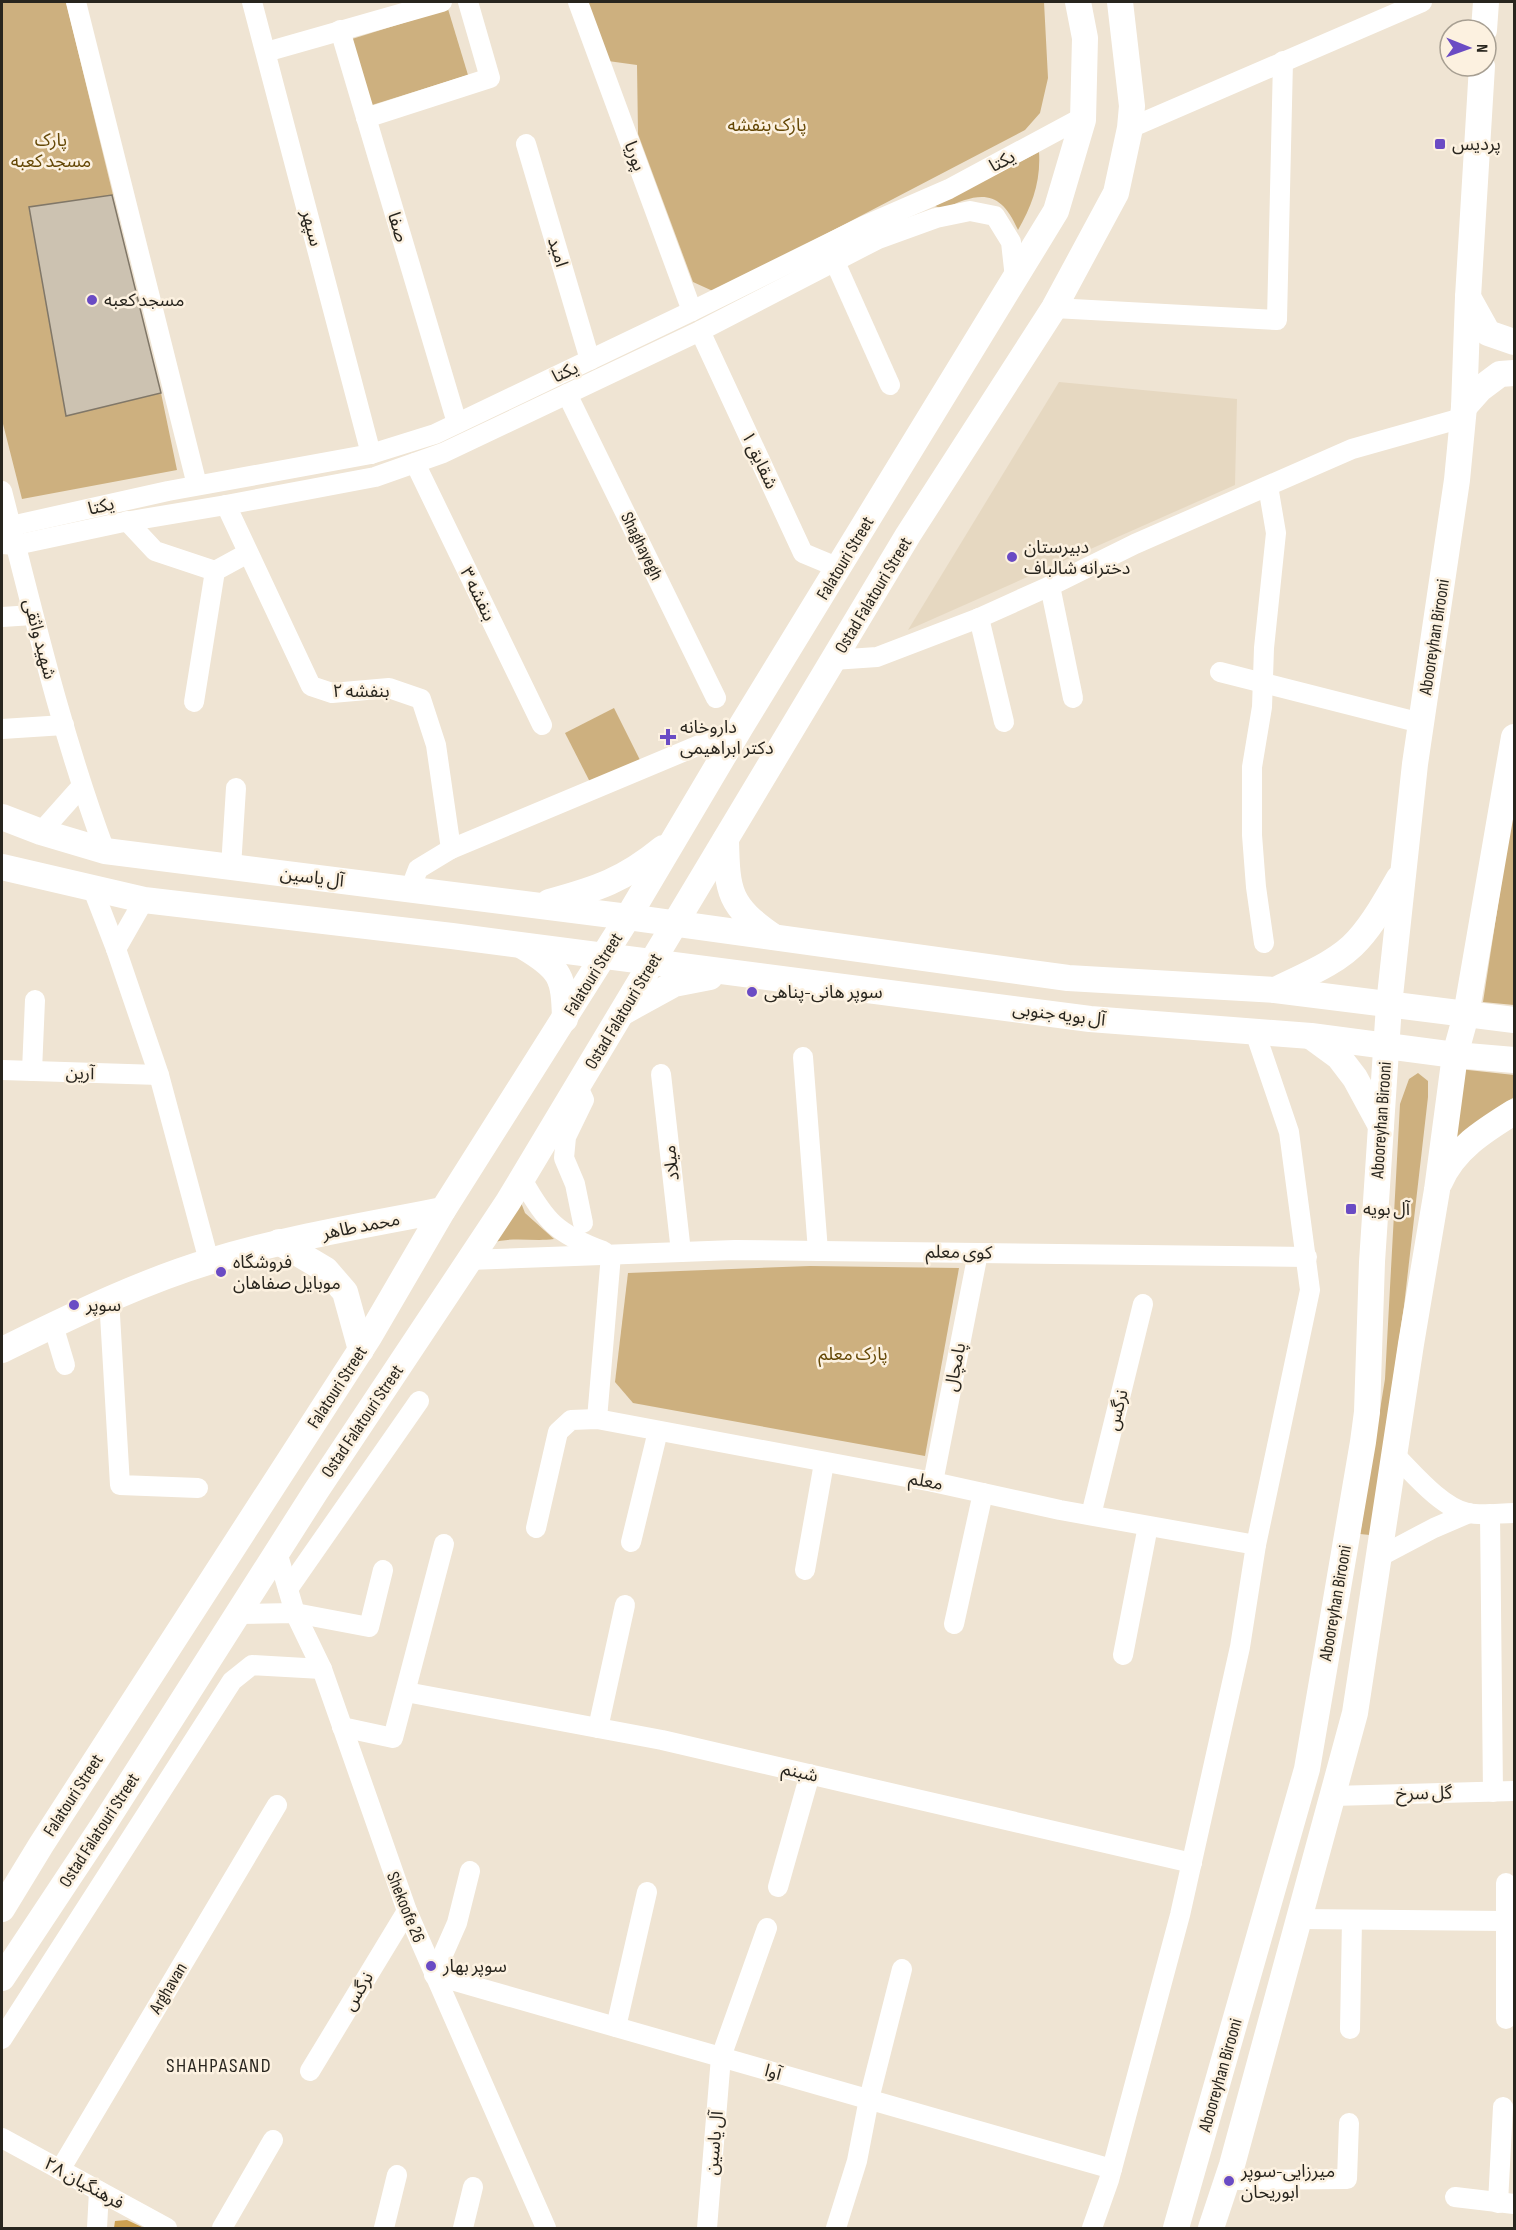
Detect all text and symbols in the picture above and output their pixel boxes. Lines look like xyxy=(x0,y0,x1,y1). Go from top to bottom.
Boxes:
north arrow xyxy=(1438,18,1498,78)
text: N xyxy=(1472,44,1491,53)
park label: پارک بنفشه xyxy=(727,115,807,136)
park label: پارک مسجد کعبه xyxy=(11,130,91,172)
place label: پردیس xyxy=(1452,134,1501,155)
marker: پردیس xyxy=(1433,137,1447,151)
street label: پوریا xyxy=(619,138,650,174)
street label: یکتا xyxy=(986,146,1019,177)
street label: سپهر xyxy=(296,207,326,249)
street label: صفا xyxy=(383,210,412,245)
street label: امید xyxy=(543,235,572,270)
place label: مسجد کعبه xyxy=(104,290,184,311)
marker: مسجد کعبه xyxy=(85,293,99,307)
street label: یکتا xyxy=(549,357,582,388)
street label: شقایق ۱ xyxy=(737,428,782,492)
street label: یکتا xyxy=(86,493,116,520)
street label: Shaghayegh xyxy=(616,509,667,584)
street label: Falatouri Street xyxy=(812,512,879,604)
street label: Ostad Falatouri Street xyxy=(831,533,917,657)
place label: دبیرستان دخترانه شالباف xyxy=(1024,537,1130,579)
marker: دبیرستان دخترانه شالباف xyxy=(1005,550,1019,564)
street label: بنفشه ۳ xyxy=(456,564,500,625)
street label: Abooreyhan Birooni xyxy=(1415,578,1454,697)
street label: شهید واثقی xyxy=(19,597,60,682)
street label: بنفشه ۲ xyxy=(332,681,390,702)
place label: داروخانه دکتر ابراهیمی xyxy=(680,717,774,759)
marker: داروخانه دکتر ابراهیمی xyxy=(661,730,675,744)
street label: آل یاسین xyxy=(279,863,346,892)
street label: Falatouri Street xyxy=(560,929,627,1019)
street label: Ostad Falatouri Street xyxy=(581,949,667,1073)
place label: سوپر هانی-پناهی xyxy=(764,982,883,1003)
marker: سوپر هانی-پناهی xyxy=(745,985,759,999)
street label: آل بویه جنوبی xyxy=(1011,998,1107,1031)
street label: Abooreyhan Birooni xyxy=(1367,1061,1396,1180)
street label: آرین xyxy=(65,1063,95,1085)
street label: میلاد xyxy=(659,1144,684,1182)
place label: آل بویه xyxy=(1363,1199,1411,1220)
marker: آل بویه xyxy=(1344,1202,1358,1216)
street label: محمد طاهر xyxy=(320,1209,402,1244)
street label: کوی معلم xyxy=(925,1241,993,1266)
place label: فروشگاه موبایل صفاهان xyxy=(233,1252,341,1294)
marker: فروشگاه موبایل صفاهان xyxy=(214,1265,228,1279)
place label: سوپر xyxy=(85,1295,121,1316)
marker: سوپر xyxy=(67,1298,81,1312)
street label: پامچال xyxy=(940,1341,971,1393)
street label: Falatouri Street xyxy=(303,1342,372,1432)
park label: پارک معلم xyxy=(818,1344,888,1367)
street label: Ostad Falatouri Street xyxy=(317,1361,408,1482)
street label: نرگس xyxy=(1102,1387,1133,1433)
street label: معلم xyxy=(907,1468,945,1497)
street label: Abooreyhan Birooni xyxy=(1315,1544,1356,1663)
street label: Falatouri Street xyxy=(39,1750,108,1840)
street label: شبنم xyxy=(779,1758,820,1789)
street label: Ostad Falatouri Street xyxy=(55,1769,144,1891)
street label: گل سرخ xyxy=(1396,1783,1453,1806)
street label: Shekoofe 26 xyxy=(382,1869,429,1946)
place label: سوپر بهار xyxy=(442,1956,507,1977)
street label: Arghavan xyxy=(145,1959,192,2018)
marker: سوپر بهار xyxy=(424,1959,438,1973)
street label: نرگس xyxy=(339,1968,378,2014)
street label: Abooreyhan Birooni xyxy=(1194,2016,1247,2135)
district label: SHAHPASAND xyxy=(166,2054,272,2078)
street label: آوا xyxy=(762,2060,784,2085)
street label: آل یاسین xyxy=(701,2109,728,2176)
street label: فرهنگیان ۲۸ xyxy=(40,2153,127,2214)
place label: میرزایی-سوپر ابوریحان xyxy=(1240,2161,1335,2203)
marker: میرزایی-سوپر ابوریحان xyxy=(1222,2174,1236,2188)

